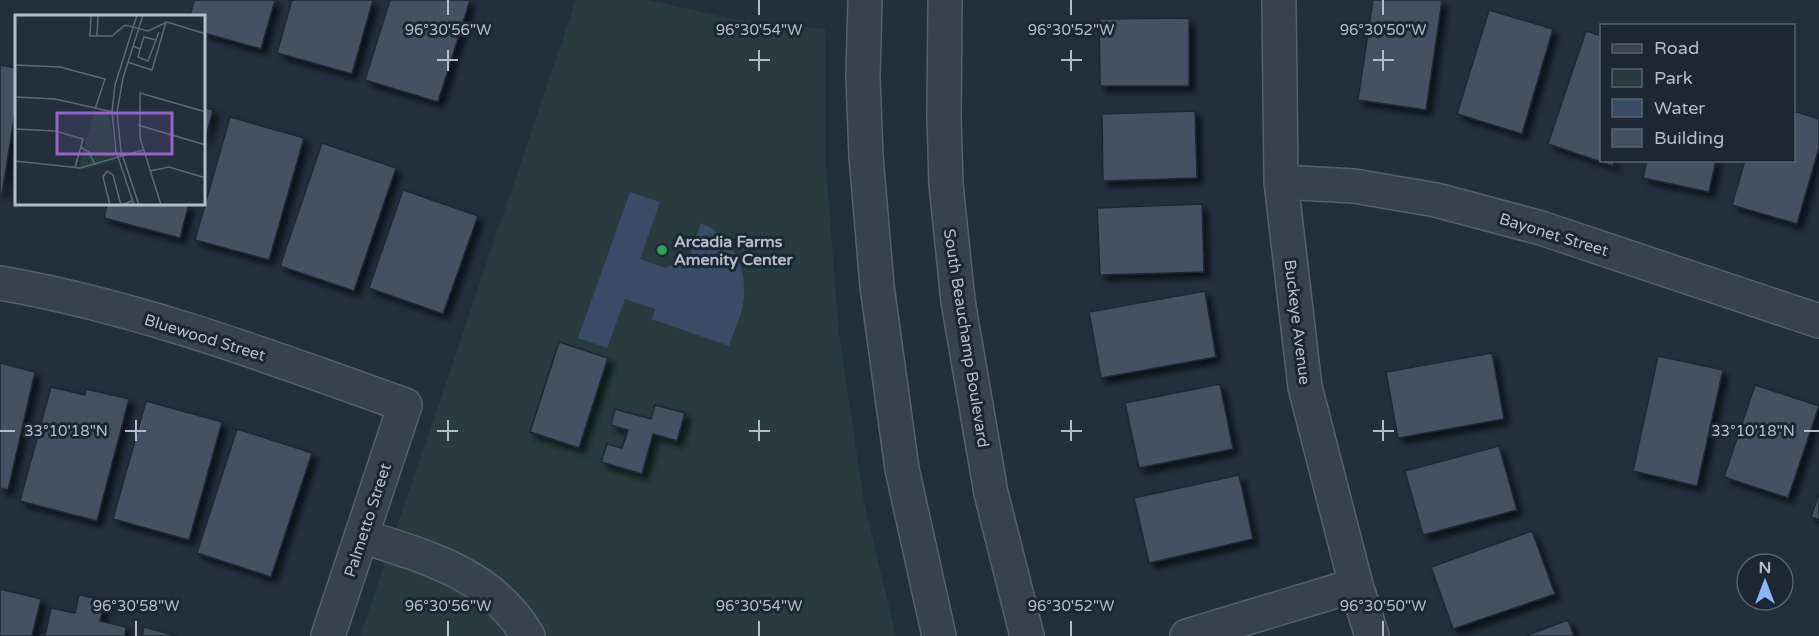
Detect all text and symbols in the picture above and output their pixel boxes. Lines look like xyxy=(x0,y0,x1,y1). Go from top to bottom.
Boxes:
inset map xyxy=(15,15,206,206)
text: 96°30'56"W xyxy=(405,21,491,39)
text: 96°30'54"W xyxy=(716,21,802,39)
text: 96°30'52"W xyxy=(1028,21,1114,39)
text: 96°30'50"W xyxy=(1340,21,1426,39)
legend xyxy=(1600,24,1795,162)
text: Road xyxy=(1654,37,1699,59)
text: Park xyxy=(1654,67,1693,89)
text: Water xyxy=(1654,97,1705,119)
text: Building xyxy=(1654,127,1724,149)
street label: Bayonet Street xyxy=(1497,209,1611,261)
street label: South Beauchamp Boulevard xyxy=(939,227,993,449)
place label: Arcadia Farms Amenity Center xyxy=(674,232,794,270)
marker: Arcadia Farms Amenity Center xyxy=(655,243,669,257)
street label: Buckeye Avenue xyxy=(1279,258,1315,386)
street label: Bluewood Street xyxy=(142,310,268,366)
text: 33°10'18"N xyxy=(24,422,108,440)
text: 33°10'18"N xyxy=(1711,422,1795,440)
street label: Palmetto Street xyxy=(340,461,396,580)
north arrow xyxy=(1735,552,1795,612)
text: N xyxy=(1759,558,1771,578)
text: 96°30'58"W xyxy=(93,597,179,615)
text: 96°30'56"W xyxy=(405,597,491,615)
text: 96°30'54"W xyxy=(716,597,802,615)
text: 96°30'52"W xyxy=(1028,597,1114,615)
text: 96°30'50"W xyxy=(1340,597,1426,615)

